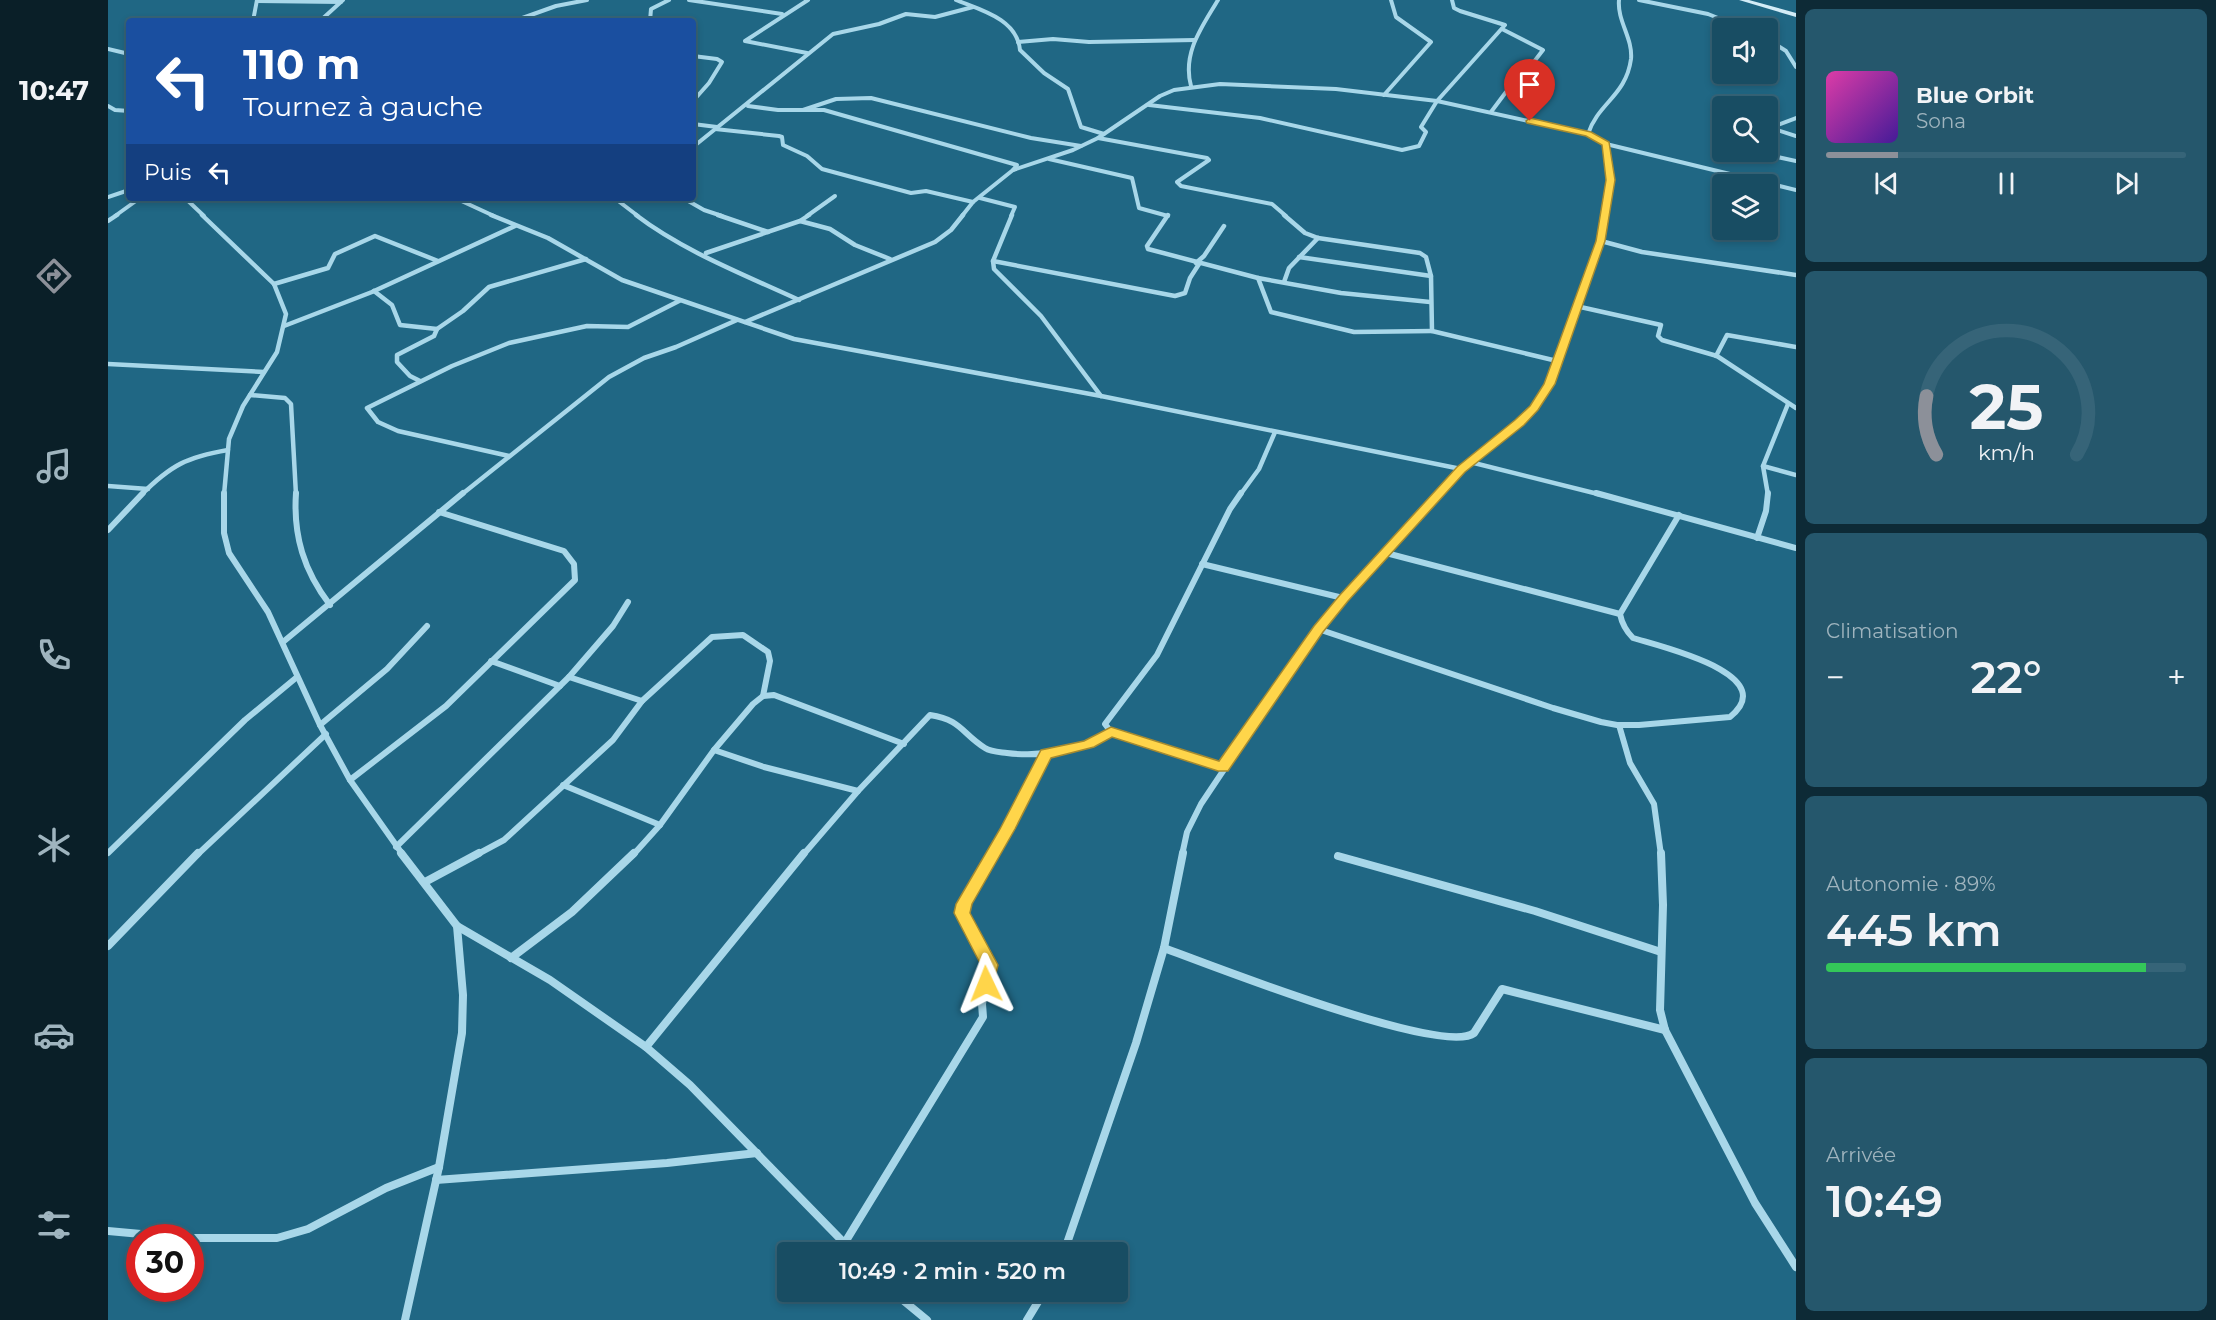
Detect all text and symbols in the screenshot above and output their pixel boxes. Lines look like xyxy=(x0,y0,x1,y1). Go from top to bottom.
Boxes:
map controls xyxy=(1712,18,1778,240)
button: sound xyxy=(1712,18,1778,84)
text: 110 m xyxy=(243,38,360,90)
icon: left xyxy=(144,42,222,120)
pin xyxy=(1504,59,1555,121)
icon: arrive xyxy=(1513,68,1546,101)
text: 10:47 xyxy=(19,74,89,107)
text: Blue Orbit xyxy=(1916,82,2034,109)
text: Tournez à gauche xyxy=(243,90,483,123)
button: search xyxy=(1712,96,1778,162)
text: Sona xyxy=(1916,109,1966,133)
icon: left xyxy=(203,156,236,189)
text: Puis xyxy=(144,159,191,186)
icon: previous xyxy=(1870,167,1903,200)
icon: pause xyxy=(1990,167,2023,200)
icon: next xyxy=(2110,167,2143,200)
button: layers xyxy=(1712,174,1778,240)
icon: directions xyxy=(33,255,75,297)
text: 25 xyxy=(1969,369,2043,445)
text: km/h xyxy=(1977,439,2035,465)
icon: music xyxy=(33,445,75,487)
text: Climatisation xyxy=(1826,619,1959,643)
icon: phone xyxy=(33,634,75,676)
text: 22° xyxy=(1970,649,2042,704)
text: − xyxy=(1826,657,1845,697)
text: + xyxy=(2167,657,2186,697)
icon: climate xyxy=(33,824,75,866)
text: Autonomie · 89% xyxy=(1826,872,1996,896)
text: 445 km xyxy=(1826,902,2002,957)
position arrow xyxy=(954,952,1018,1016)
icon: car xyxy=(33,1014,75,1056)
text: Arrivée xyxy=(1826,1143,1896,1167)
text: 10:49 xyxy=(1826,1173,1943,1228)
icon: filters xyxy=(33,1204,75,1246)
speed limit sign: 30 xyxy=(126,1224,204,1302)
text: 10:49 · 2 min · 520 m xyxy=(839,1258,1066,1285)

